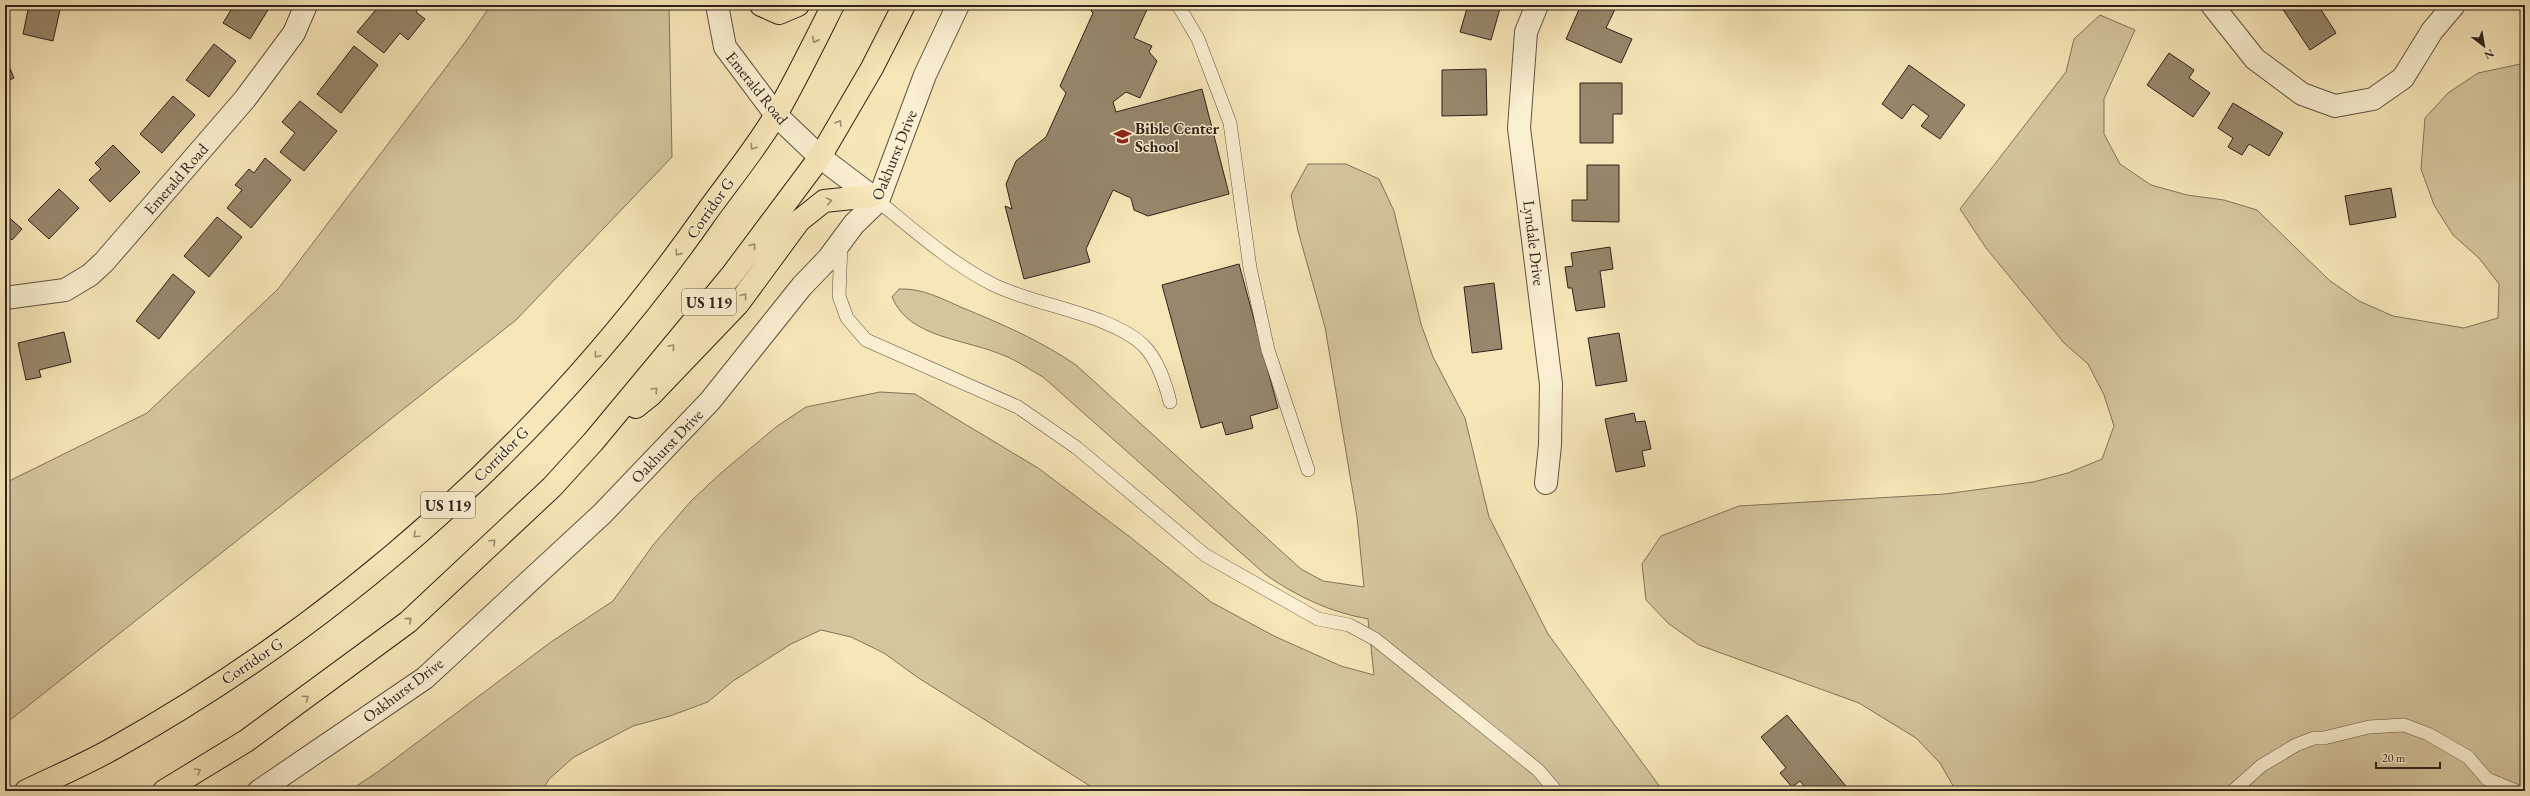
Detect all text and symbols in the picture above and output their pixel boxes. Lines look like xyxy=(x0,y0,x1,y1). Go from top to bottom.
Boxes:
north arrow xyxy=(2464,26,2504,66)
one-way arrow xyxy=(812,36,820,43)
text: N xyxy=(2482,46,2497,63)
street label: Emerald Road xyxy=(721,47,793,130)
street label: Oakhurst Drive xyxy=(866,107,922,203)
place label: Bible Center School xyxy=(1135,118,1219,157)
one-way arrow xyxy=(835,120,842,127)
school or university icon: Bible Center School xyxy=(1112,127,1132,147)
street label: Emerald Road xyxy=(139,138,213,219)
one-way arrow xyxy=(751,142,758,149)
street label: Corridor G xyxy=(681,173,739,243)
one-way arrow xyxy=(826,197,833,205)
street label: Lyndale Drive xyxy=(1518,199,1550,287)
one-way arrow xyxy=(748,243,756,250)
one-way arrow xyxy=(676,249,683,256)
road number: US 119 xyxy=(682,289,736,315)
one-way arrow xyxy=(740,293,747,300)
one-way arrow xyxy=(667,345,674,352)
one-way arrow xyxy=(595,350,602,357)
one-way arrow xyxy=(651,387,658,395)
street label: Oakhurst Drive xyxy=(626,404,708,488)
street label: Corridor G xyxy=(469,422,533,486)
road number: US 119 xyxy=(421,492,475,518)
one-way arrow xyxy=(413,530,421,538)
one-way arrow xyxy=(488,539,496,547)
one-way arrow xyxy=(405,618,412,625)
street label: Corridor G xyxy=(217,633,287,689)
street label: Oakhurst Drive xyxy=(358,653,448,727)
one-way arrow xyxy=(301,696,308,703)
scale bar xyxy=(2376,744,2440,770)
text: 20 m xyxy=(2382,750,2406,766)
one-way arrow xyxy=(194,768,201,775)

